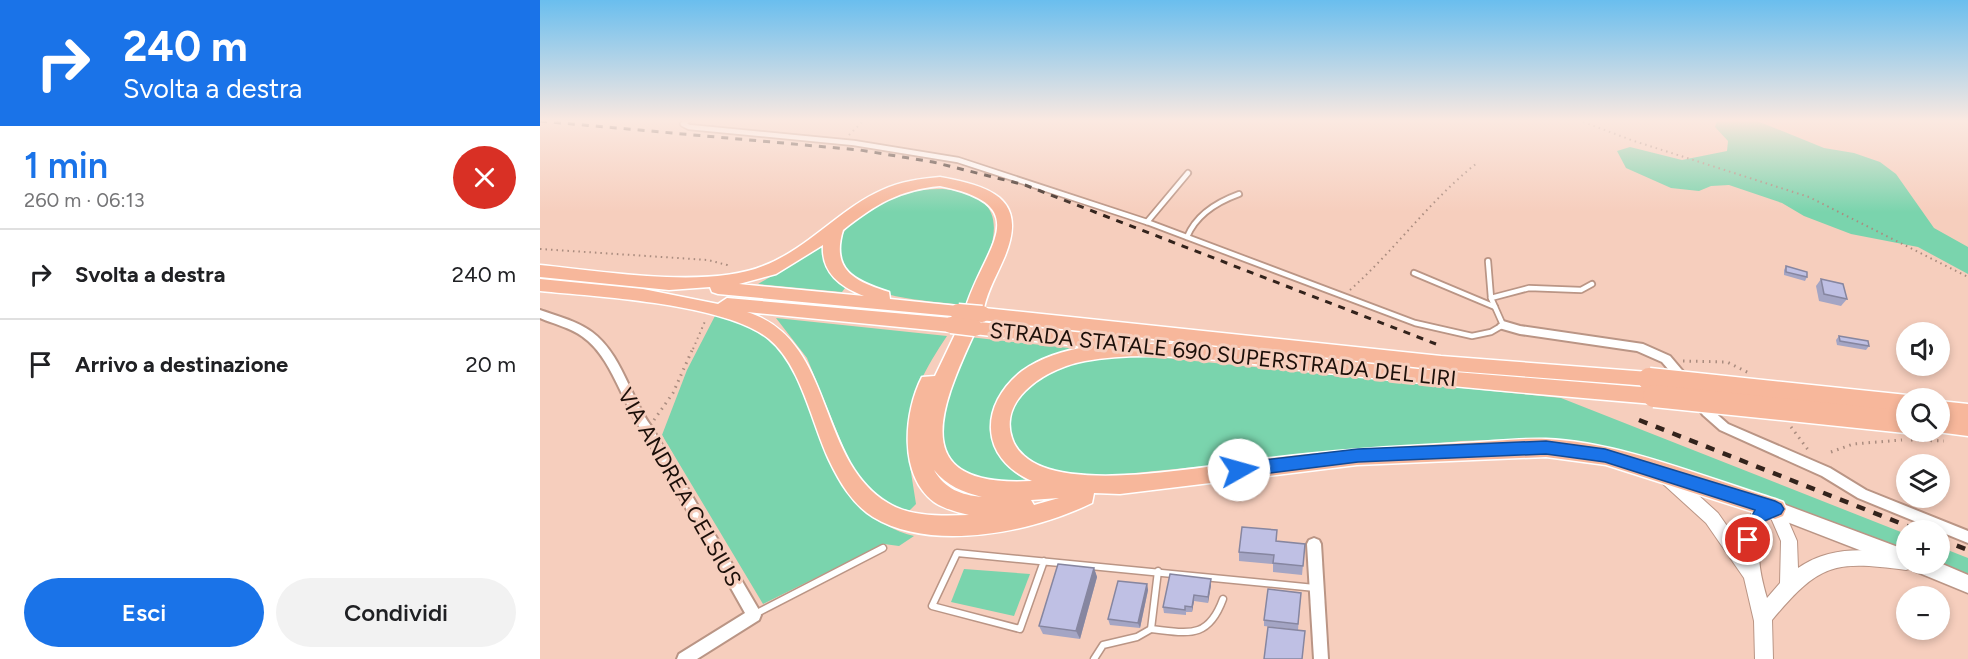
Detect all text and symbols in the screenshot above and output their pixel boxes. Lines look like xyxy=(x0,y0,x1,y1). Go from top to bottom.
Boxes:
text: 240 m xyxy=(123,21,248,72)
icon: right xyxy=(24,24,102,102)
text: Svolta a destra xyxy=(123,72,302,105)
text: 1 min xyxy=(24,144,108,187)
button: close xyxy=(453,146,516,209)
text: 260 m · 06:13 xyxy=(24,188,145,212)
icon: right xyxy=(24,258,57,291)
text: Svolta a destra xyxy=(75,261,225,288)
text: 240 m xyxy=(452,261,516,288)
street label: STRADA STATALE 690 SUPERSTRADA DEL LIRI xyxy=(988,317,1458,392)
map controls xyxy=(1896,322,1950,640)
button: sound xyxy=(1896,322,1950,376)
icon: arrive xyxy=(24,348,57,381)
text: Arrivo a destinazione xyxy=(75,351,288,378)
text: 20 m xyxy=(465,351,516,378)
street label: VIA ANDREA CELSIUS xyxy=(612,383,747,591)
button: search xyxy=(1896,388,1950,442)
position arrow xyxy=(1207,438,1271,502)
button: layers xyxy=(1896,454,1950,508)
pin xyxy=(1722,514,1773,565)
button: + xyxy=(1896,520,1950,574)
icon: arrive xyxy=(1731,523,1764,556)
button: Esci xyxy=(24,578,264,647)
button: Condividi xyxy=(276,578,516,647)
button: − xyxy=(1896,586,1950,640)

